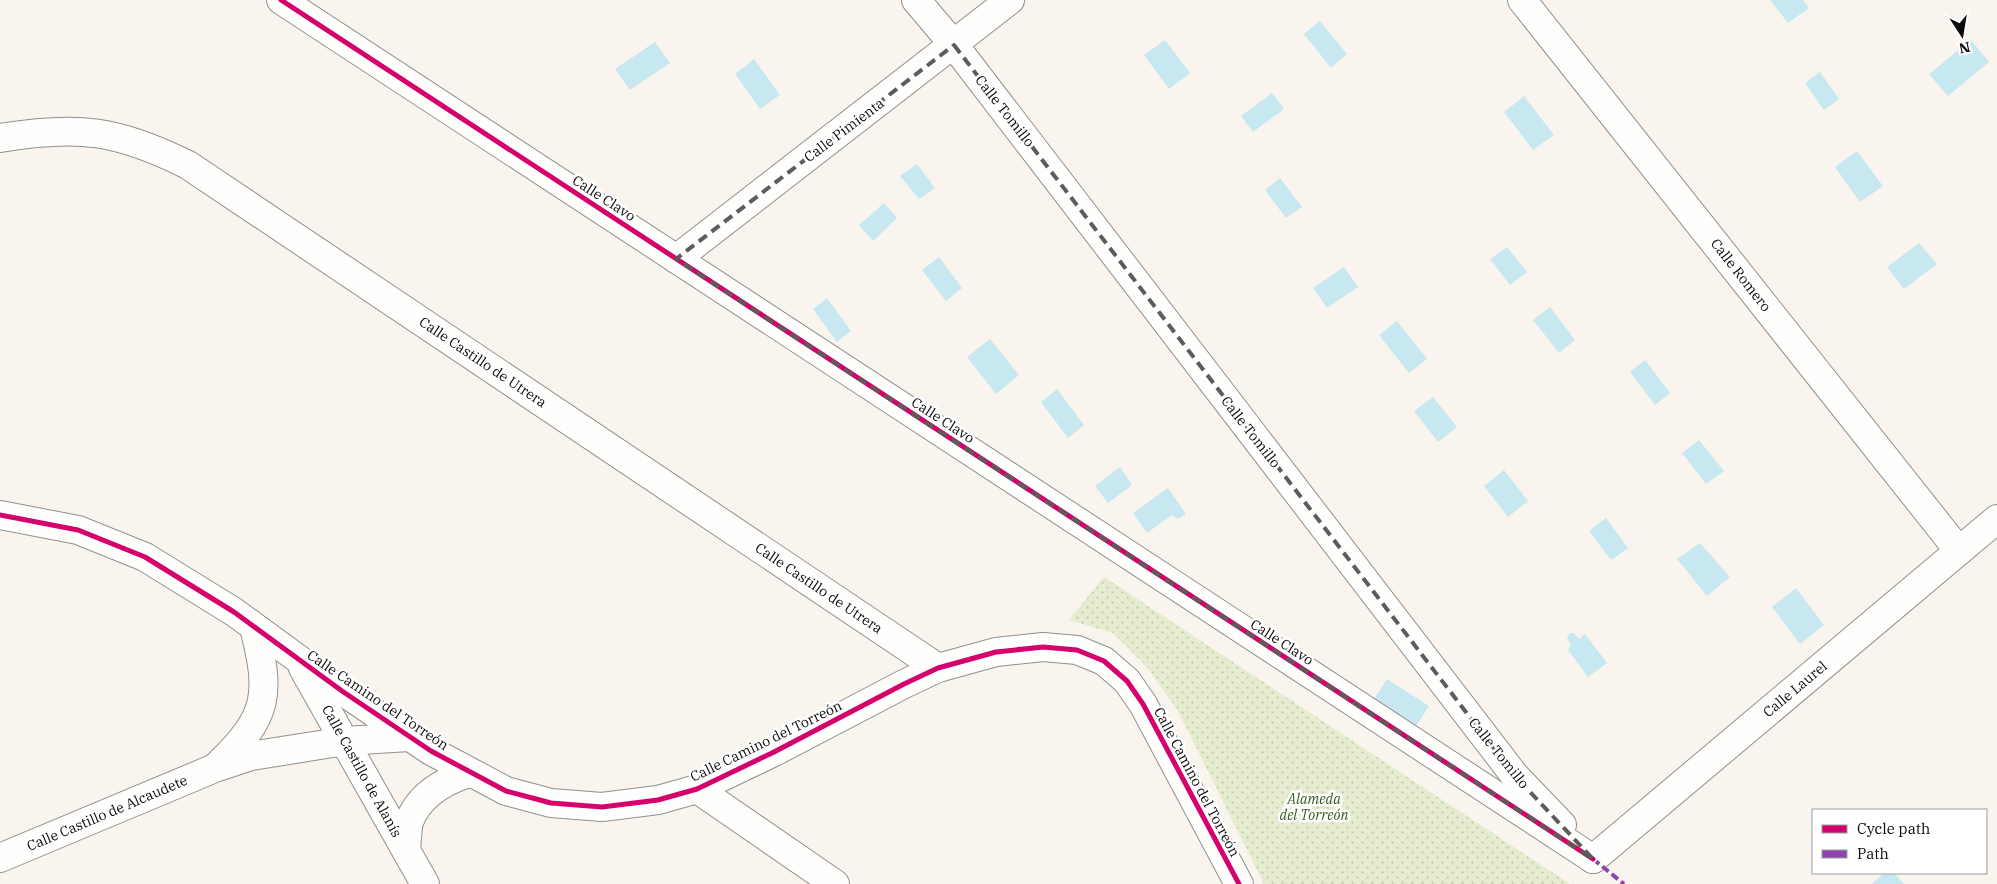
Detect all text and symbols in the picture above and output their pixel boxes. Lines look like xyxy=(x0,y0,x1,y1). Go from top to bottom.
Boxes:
north arrow xyxy=(1937,10,1987,60)
text: N xyxy=(1957,38,1972,58)
street label: Calle Tomillo xyxy=(971,72,1039,151)
street label: Calle Pimienta xyxy=(800,94,888,166)
street label: Calle Clavo xyxy=(569,171,639,225)
street label: Calle Romero xyxy=(1707,235,1775,315)
street label: Calle Castillo de Utrera xyxy=(416,313,551,412)
street label: Calle Clavo xyxy=(908,393,978,447)
street label: Calle Tomillo xyxy=(1217,393,1285,472)
street label: Calle Castillo de Utrera xyxy=(752,539,887,638)
street label: Calle Clavo xyxy=(1247,615,1317,669)
street label: Calle Camino del Torreón xyxy=(304,646,452,754)
street label: Calle Laurel xyxy=(1759,657,1831,721)
street label: Calle Camino del Torreón xyxy=(687,696,845,786)
street label: Calle Castillo de Alanís xyxy=(318,702,406,841)
street label: Calle Camino del Torreón xyxy=(1150,704,1244,860)
street label: Calle Tomillo xyxy=(1465,714,1533,792)
street label: Calle Castillo de Alcaudete xyxy=(24,771,190,855)
park label: Alameda del Torreón xyxy=(1280,790,1349,824)
legend xyxy=(1812,809,1987,874)
text: Cycle path xyxy=(1857,819,1930,838)
text: Path xyxy=(1857,844,1889,863)

